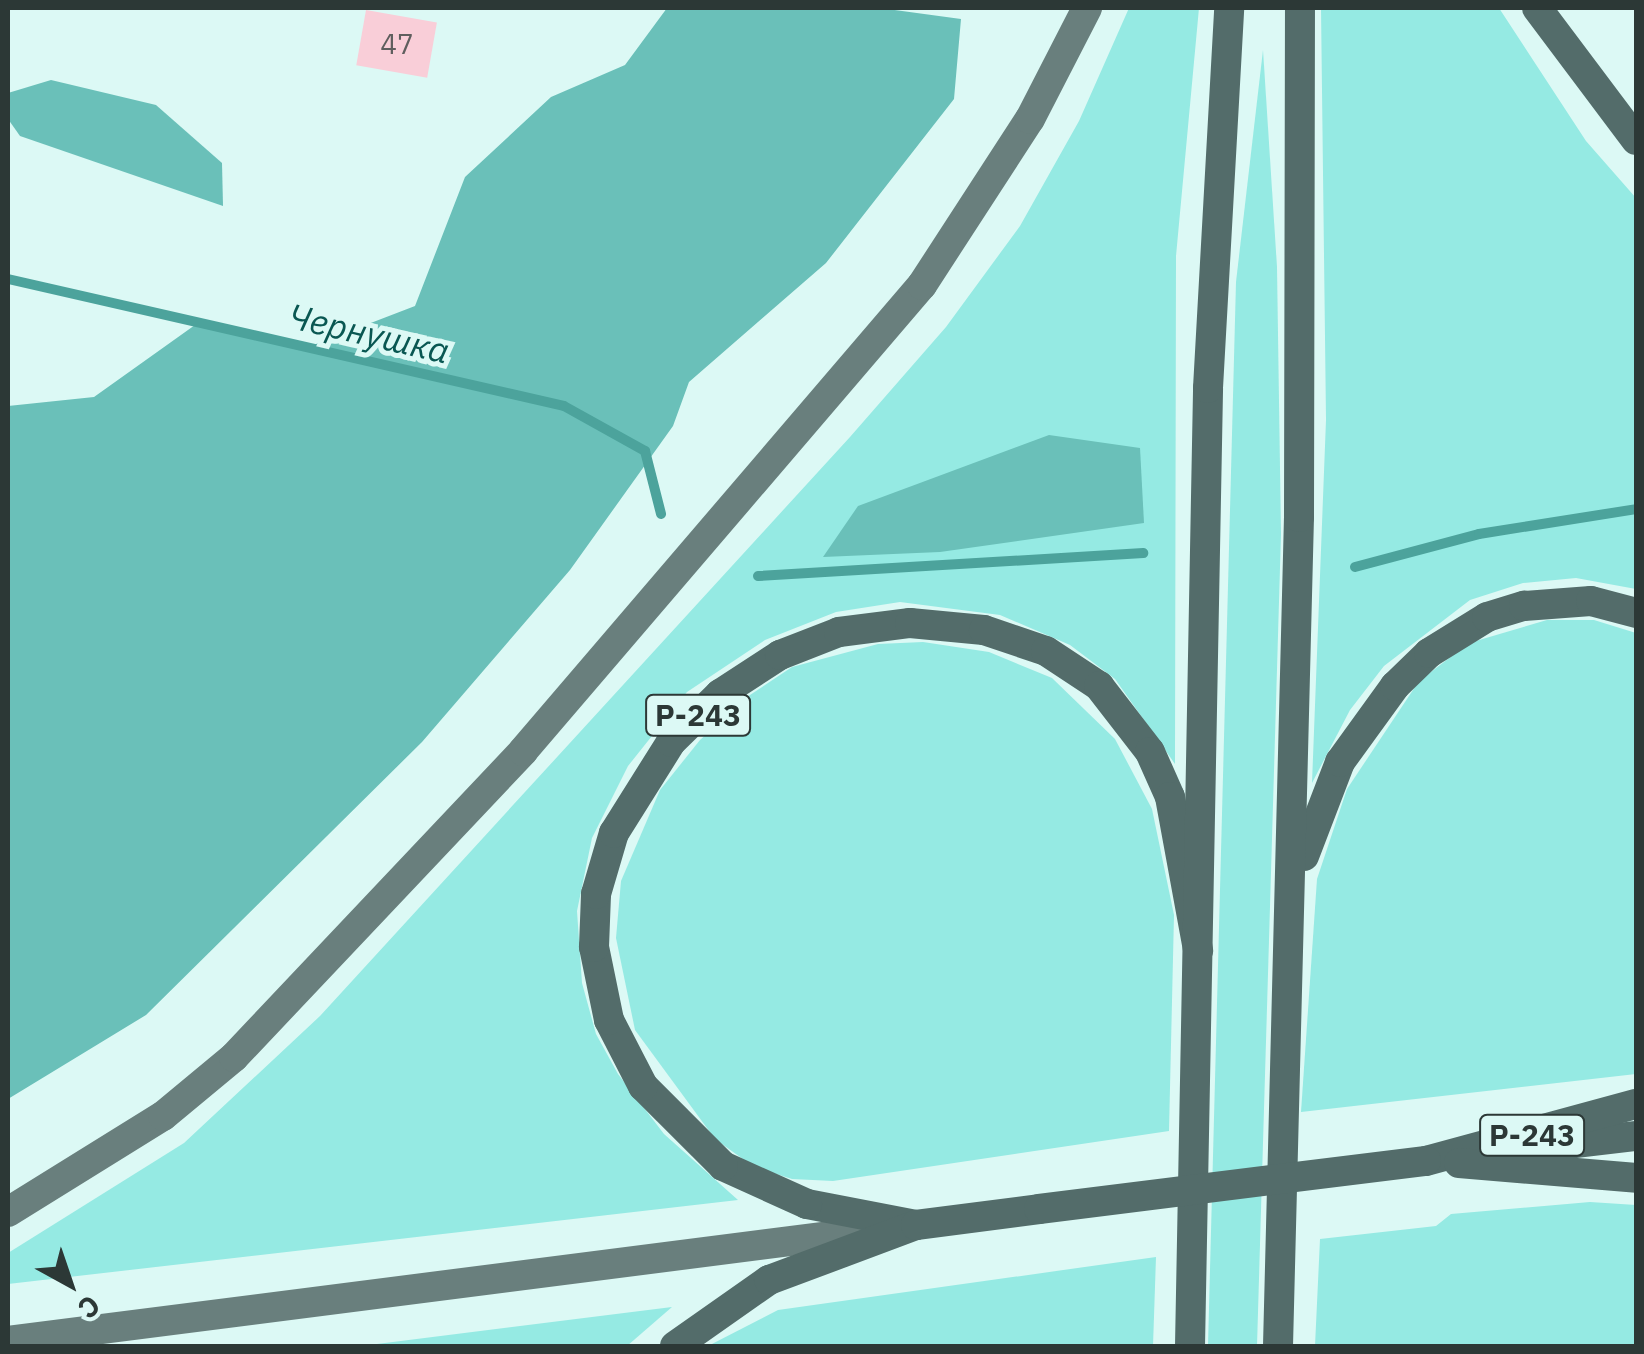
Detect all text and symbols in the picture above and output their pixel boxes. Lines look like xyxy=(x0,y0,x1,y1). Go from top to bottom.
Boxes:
house number: 47 xyxy=(380,27,414,61)
water label: Чернушка xyxy=(285,294,453,372)
road number: Р-243 xyxy=(643,690,753,740)
road number: Р-243 xyxy=(1477,1110,1587,1160)
north arrow xyxy=(20,1234,120,1334)
text: С xyxy=(71,1287,108,1327)

